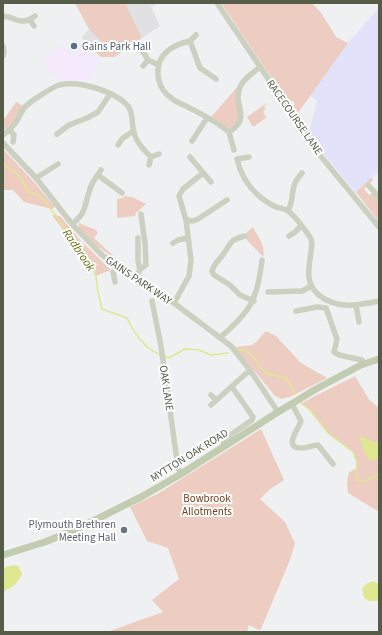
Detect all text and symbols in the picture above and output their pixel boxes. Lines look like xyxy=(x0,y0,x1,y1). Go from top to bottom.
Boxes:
place label: Gains Park Hall xyxy=(82,39,151,54)
marker: Gains Park Hall xyxy=(69,41,79,51)
street label: RACECOURSE LANE xyxy=(263,77,326,158)
water label: Radbrook xyxy=(58,226,99,275)
street label: GAINS PARK WAY xyxy=(103,253,175,309)
street label: OAK LANE xyxy=(156,364,177,412)
street label: MYTTON OAK ROAD xyxy=(147,425,231,485)
park label: Bowbrook Allotments xyxy=(182,491,232,519)
place label: Plymouth Brethren Meeting Hall xyxy=(28,517,116,545)
marker: Plymouth Brethren Meeting Hall xyxy=(119,525,129,535)

